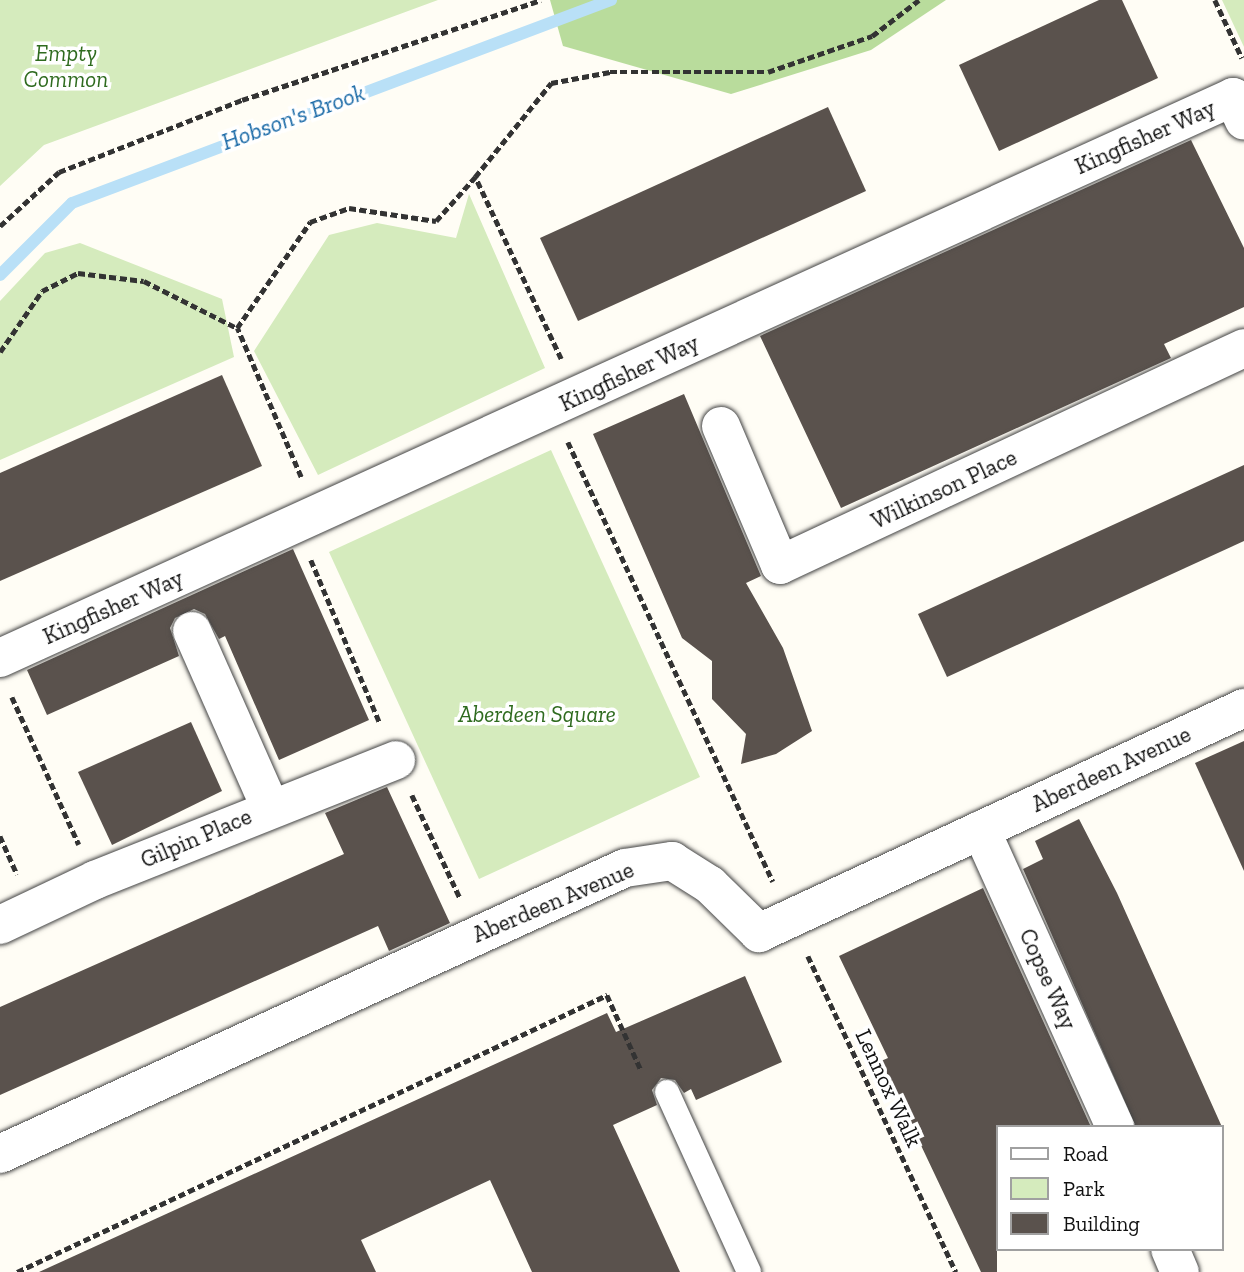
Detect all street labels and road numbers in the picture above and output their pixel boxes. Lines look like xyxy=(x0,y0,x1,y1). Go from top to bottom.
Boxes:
street label: Kingfisher Way xyxy=(1070,94,1220,180)
street label: Kingfisher Way xyxy=(554,328,704,418)
street label: Wilkinson Place xyxy=(867,443,1021,535)
street label: Kingfisher Way xyxy=(38,564,188,650)
street label: Aberdeen Avenue xyxy=(1027,720,1195,818)
street label: Gilpin Place xyxy=(136,802,256,874)
street label: Aberdeen Avenue xyxy=(468,855,638,949)
street label: Copse Way xyxy=(1013,924,1083,1034)
street label: Lennox Walk xyxy=(849,1024,929,1152)

